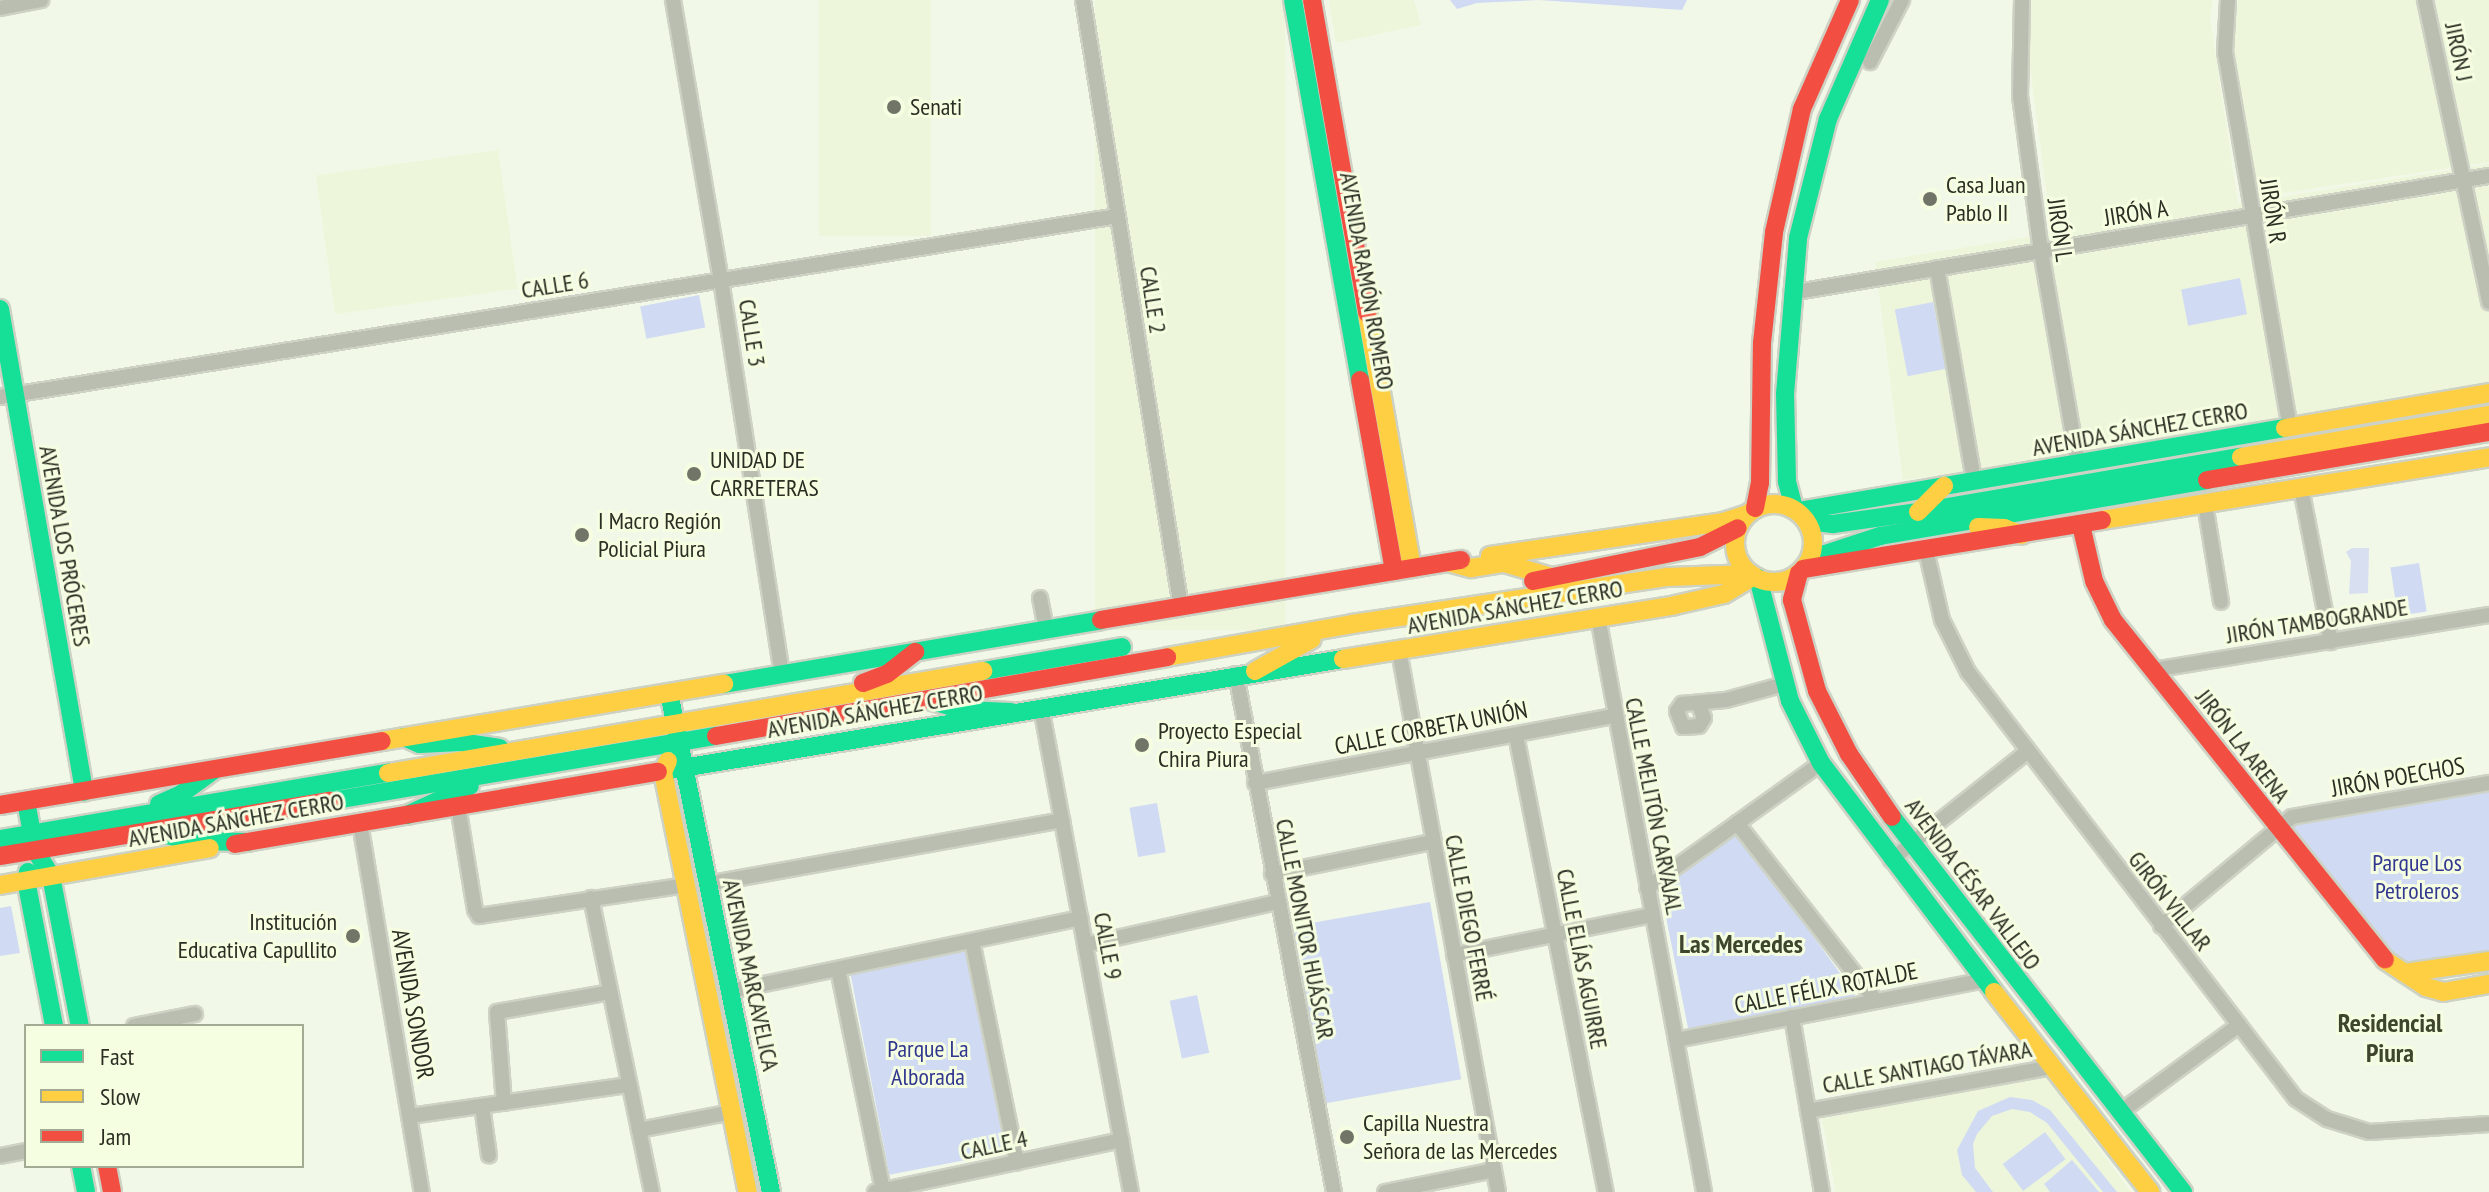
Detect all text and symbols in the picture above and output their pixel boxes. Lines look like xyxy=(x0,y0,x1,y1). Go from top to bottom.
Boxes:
street label: JIRÓN J xyxy=(2439,20,2479,84)
place label: Senati xyxy=(910,93,962,121)
marker: Senati xyxy=(885,98,903,116)
street label: AVENIDA RAMÓN ROMERO xyxy=(1334,170,1400,392)
place label: Casa Juan Pablo II xyxy=(1946,171,2025,227)
street label: JIRÓN R xyxy=(2254,177,2292,245)
marker: Casa Juan Pablo II xyxy=(1921,190,1939,208)
street label: JIRÓN A xyxy=(2102,194,2170,232)
street label: JIRÓN L xyxy=(2041,197,2079,263)
street label: CALLE 2 xyxy=(1133,264,1173,336)
street label: CALLE 6 xyxy=(519,265,591,305)
street label: CALLE 3 xyxy=(732,297,772,369)
street label: AVENIDA SÁNCHEZ CERRO xyxy=(2029,396,2251,462)
street label: AVENIDA LOS PRÓCERES xyxy=(33,443,97,649)
place label: UNIDAD DE CARRETERAS xyxy=(710,446,819,502)
marker: UNIDAD DE CARRETERAS xyxy=(685,465,703,483)
place label: I Macro Región Policial Piura xyxy=(598,507,721,563)
marker: I Macro Región Policial Piura xyxy=(573,526,591,544)
street label: AVENIDA SÁNCHEZ CERRO xyxy=(1404,574,1626,640)
street label: JIRÓN TAMBOGRANDE xyxy=(2224,592,2410,650)
street label: AVENIDA SÁNCHEZ CERRO xyxy=(764,678,986,744)
street label: JIRÓN LA ARENA xyxy=(2189,683,2297,809)
street label: CALLE CORBETA UNIÓN xyxy=(1332,695,1530,761)
street label: CALLE MELITÓN CARVAJAL xyxy=(1619,695,1689,917)
place label: Proyecto Especial Chira Piura xyxy=(1158,717,1302,773)
marker: Proyecto Especial Chira Piura xyxy=(1133,736,1151,754)
street label: JIRÓN POECHOS xyxy=(2329,751,2467,803)
street label: AVENIDA SÁNCHEZ CERRO xyxy=(125,787,347,853)
street label: AVENIDA CÉSAR VALLEJO xyxy=(1899,792,2047,976)
street label: CALLE MONITOR HUÁSCAR xyxy=(1270,816,1340,1042)
street label: CALLE DIEGO FERRÉ xyxy=(1439,832,1499,1004)
street label: GIRÓN VILLAR xyxy=(2122,845,2218,957)
park label: Parque Los Petroleros xyxy=(2372,849,2462,905)
street label: CALLE ELÍAS AGUIRRE xyxy=(1550,866,1614,1052)
street label: AVENIDA MARCAVELICA xyxy=(717,876,785,1074)
place label: Institución Educativa Capullito xyxy=(178,908,337,964)
street label: CALLE 9 xyxy=(1087,910,1129,982)
street label: AVENIDA SONDOR xyxy=(386,926,440,1082)
marker: Institución Educativa Capullito xyxy=(344,927,362,945)
district label: Las Mercedes xyxy=(1679,928,1803,960)
street label: CALLE FÉLIX ROTALDE xyxy=(1732,956,1920,1020)
district label: Residencial Piura xyxy=(2338,1007,2442,1068)
legend xyxy=(24,1024,304,1168)
street label: CALLE SANTIAGO TÁVARA xyxy=(1820,1034,2034,1100)
park label: Parque La Alborada xyxy=(887,1035,969,1091)
text: Fast xyxy=(100,1041,134,1072)
text: Slow xyxy=(100,1081,140,1112)
place label: Capilla Nuestra Señora de las Mercedes xyxy=(1363,1109,1557,1165)
text: Jam xyxy=(100,1121,131,1152)
street label: CALLE 4 xyxy=(958,1124,1030,1166)
marker: Capilla Nuestra Señora de las Mercedes xyxy=(1338,1128,1356,1146)

